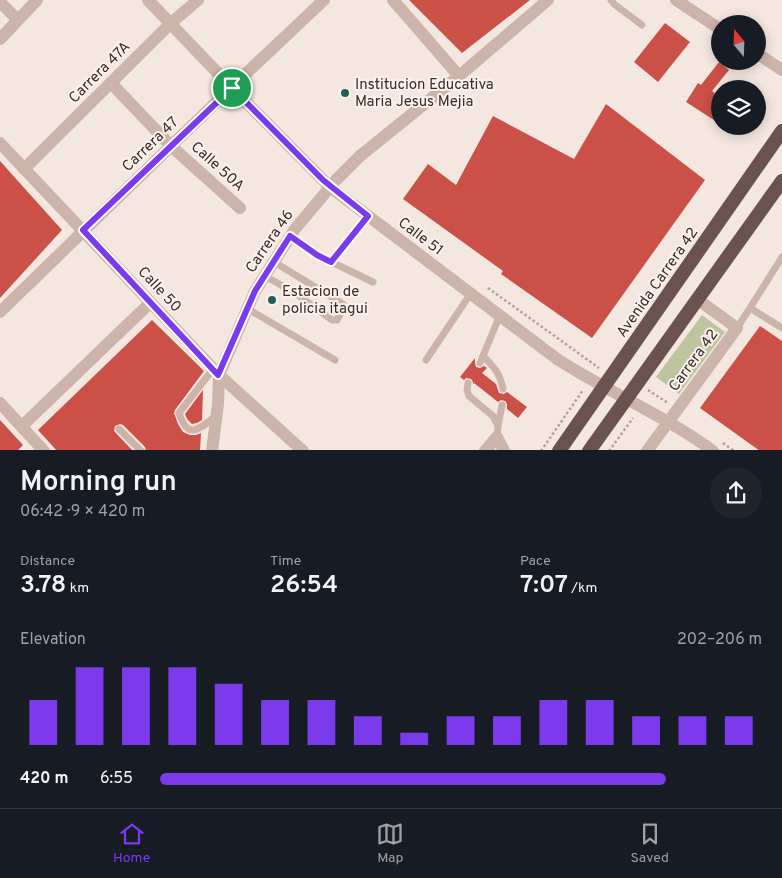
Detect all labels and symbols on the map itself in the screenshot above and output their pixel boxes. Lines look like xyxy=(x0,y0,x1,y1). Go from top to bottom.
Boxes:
north arrow xyxy=(711,15,766,70)
street label: Carrera 47A xyxy=(65,38,135,108)
pin xyxy=(211,67,253,109)
place label: Institucion Educativa Maria Jesus Mejia xyxy=(355,76,494,112)
marker: Institucion Educativa Maria Jesus Mejia xyxy=(339,87,351,99)
street label: Carrera 47 xyxy=(119,113,183,177)
street label: Calle 50A xyxy=(186,138,248,196)
street label: Carrera 46 xyxy=(242,206,298,277)
street label: Calle 51 xyxy=(394,214,447,260)
street label: Avenida Carrera 42 xyxy=(613,224,703,342)
street label: Calle 50 xyxy=(133,263,185,317)
place label: Estacion de policia itagui xyxy=(282,283,368,319)
marker: Estacion de policia itagui xyxy=(266,294,278,306)
street label: Carrera 42 xyxy=(665,326,723,396)

